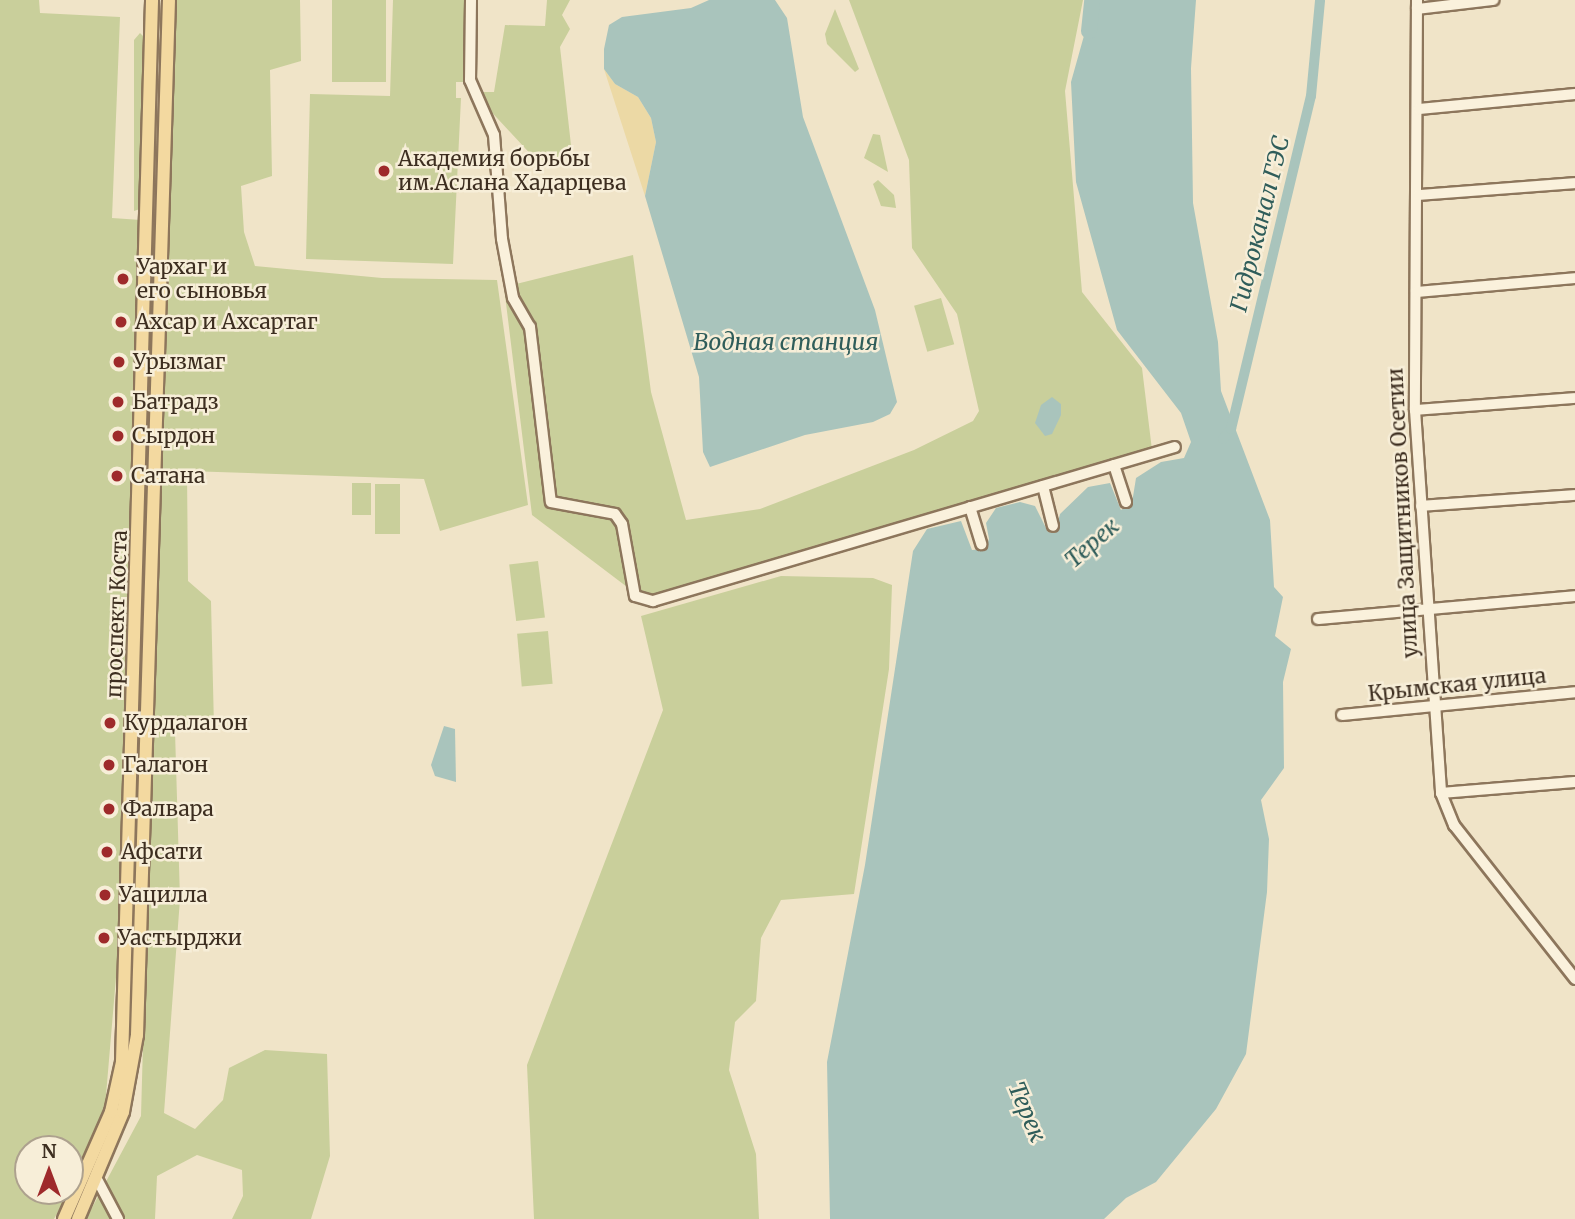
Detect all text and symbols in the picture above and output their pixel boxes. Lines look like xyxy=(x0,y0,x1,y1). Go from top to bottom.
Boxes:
water label: Гидроканал ГЭС xyxy=(1225,133,1295,315)
place label: Академия борьбы им.Аслана Хадарцева xyxy=(398,146,626,196)
marker: Академия борьбы им.Аслана Хадарцева xyxy=(376,163,392,179)
place label: Уархаг и его сыновья xyxy=(137,254,267,304)
marker: Уархаг и его сыновья xyxy=(115,271,131,287)
place label: Ахсар и Ахсартаг xyxy=(135,309,318,335)
marker: Ахсар и Ахсартаг xyxy=(113,314,129,330)
water label: Водная станция xyxy=(694,328,878,356)
place label: Урызмаг xyxy=(133,349,226,375)
marker: Урызмаг xyxy=(111,354,127,370)
street label: улица Защитников Осетии xyxy=(1383,367,1423,659)
place label: Батрадз xyxy=(132,389,218,415)
marker: Батрадз xyxy=(110,394,126,410)
place label: Сырдон xyxy=(132,423,215,449)
marker: Сырдон xyxy=(110,428,126,444)
place label: Сатана xyxy=(131,463,205,489)
marker: Сатана xyxy=(109,468,125,484)
water label: Терек xyxy=(1059,512,1125,574)
street label: проспект Коста xyxy=(101,530,133,698)
street label: Крымская улица xyxy=(1367,663,1547,707)
place label: Курдалагон xyxy=(124,710,248,736)
marker: Курдалагон xyxy=(102,715,118,731)
place label: Галагон xyxy=(123,752,208,778)
marker: Галагон xyxy=(101,757,117,773)
place label: Фалвара xyxy=(123,796,214,822)
marker: Фалвара xyxy=(101,801,117,817)
place label: Афсати xyxy=(121,839,203,865)
marker: Афсати xyxy=(99,844,115,860)
place label: Уацилла xyxy=(119,882,208,908)
marker: Уацилла xyxy=(97,887,113,903)
place label: Уастырджи xyxy=(118,925,242,951)
marker: Уастырджи xyxy=(96,930,112,946)
water label: Терек xyxy=(1002,1078,1052,1146)
north arrow xyxy=(14,1135,84,1205)
text: N xyxy=(41,1139,57,1163)

